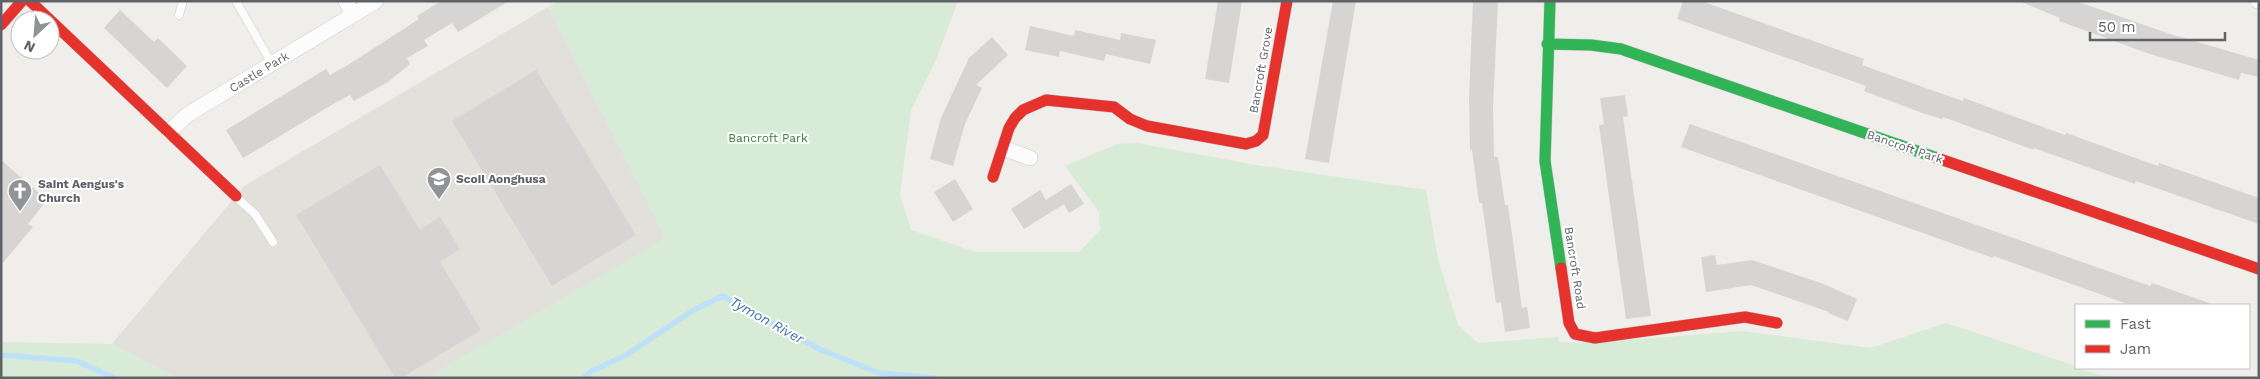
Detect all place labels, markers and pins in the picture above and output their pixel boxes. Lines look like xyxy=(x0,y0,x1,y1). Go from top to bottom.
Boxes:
school or university icon: Scoil Aonghusa xyxy=(426,166,452,200)
place label: Scoil Aonghusa xyxy=(456,172,546,186)
place label: Saint Aengus's Church xyxy=(38,177,125,205)
church icon: Saint Aengus's Church xyxy=(7,178,33,212)

